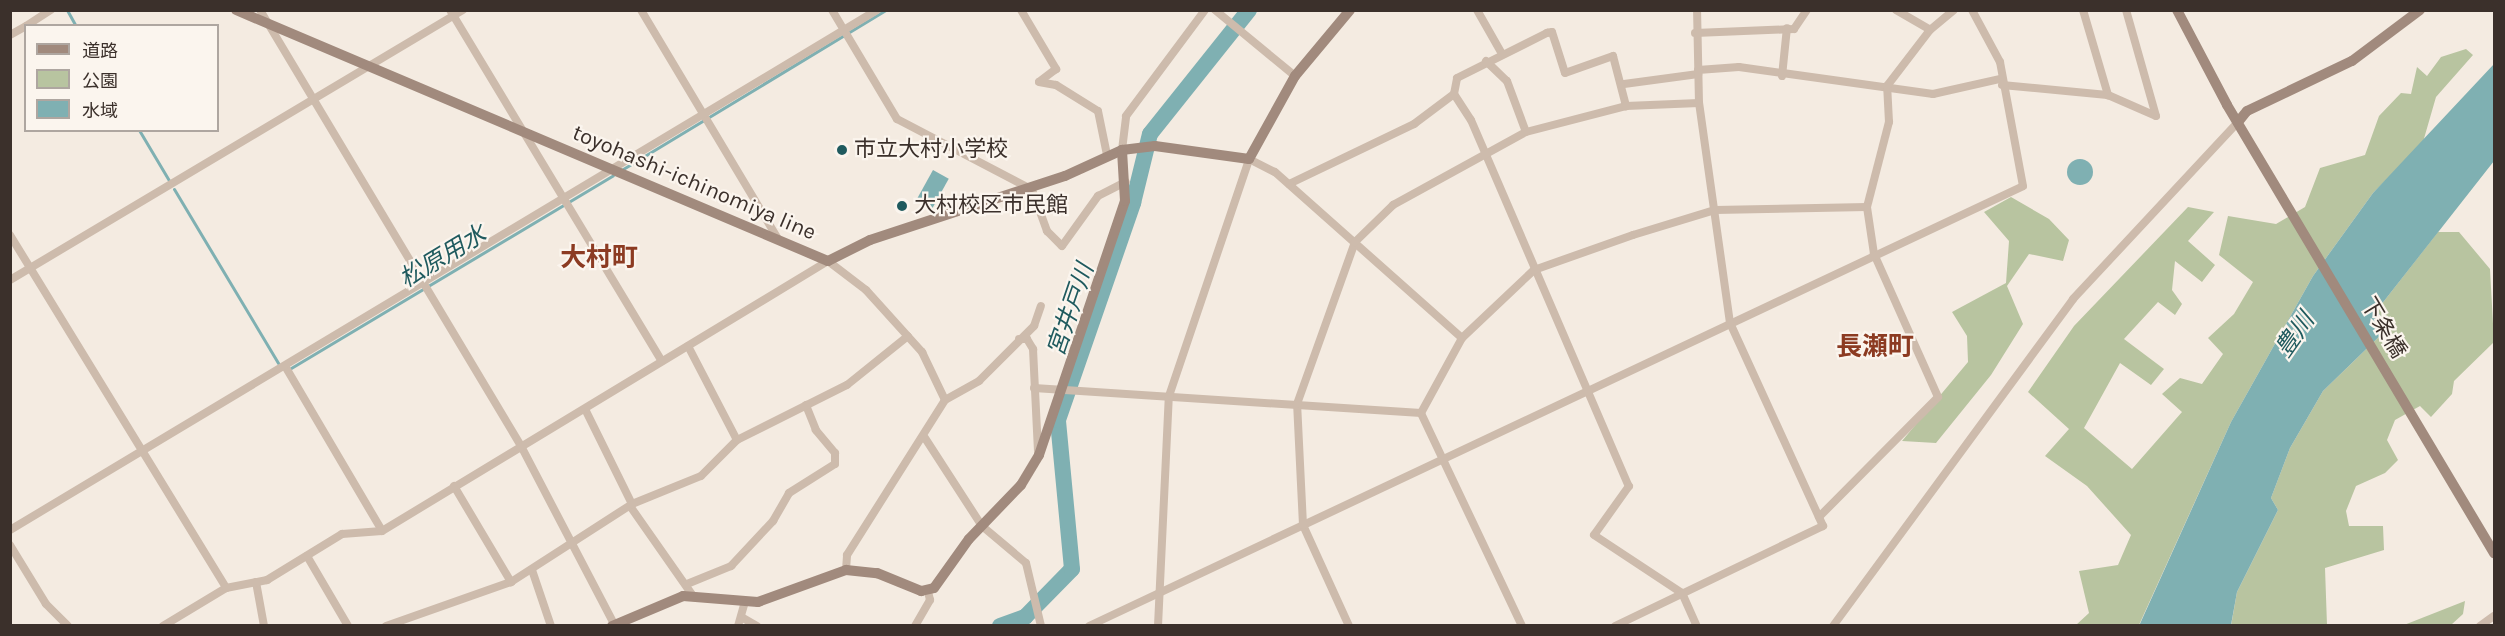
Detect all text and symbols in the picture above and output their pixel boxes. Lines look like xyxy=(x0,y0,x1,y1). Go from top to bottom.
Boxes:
legend xyxy=(24,24,219,132)
text: 道路 xyxy=(82,40,118,62)
text: 公園 xyxy=(82,70,118,92)
text: 水域 xyxy=(82,100,118,122)
street label: toyohashi-ichinomiya line xyxy=(568,120,820,246)
place label: 市立大村小学校 xyxy=(854,137,1008,163)
marker: 市立大村小学校 xyxy=(835,143,849,157)
place label: 大村校区市民館 xyxy=(914,193,1068,219)
marker: 大村校区市民館 xyxy=(895,199,909,213)
water label: 松原用水 xyxy=(394,220,492,294)
district label: 大村町 xyxy=(560,242,638,274)
water label: 宮井戸川 xyxy=(1042,260,1100,360)
street label: 下条橋 xyxy=(2355,293,2411,363)
water label: 豊川 xyxy=(2269,307,2321,363)
district label: 長瀬町 xyxy=(1836,331,1914,363)

